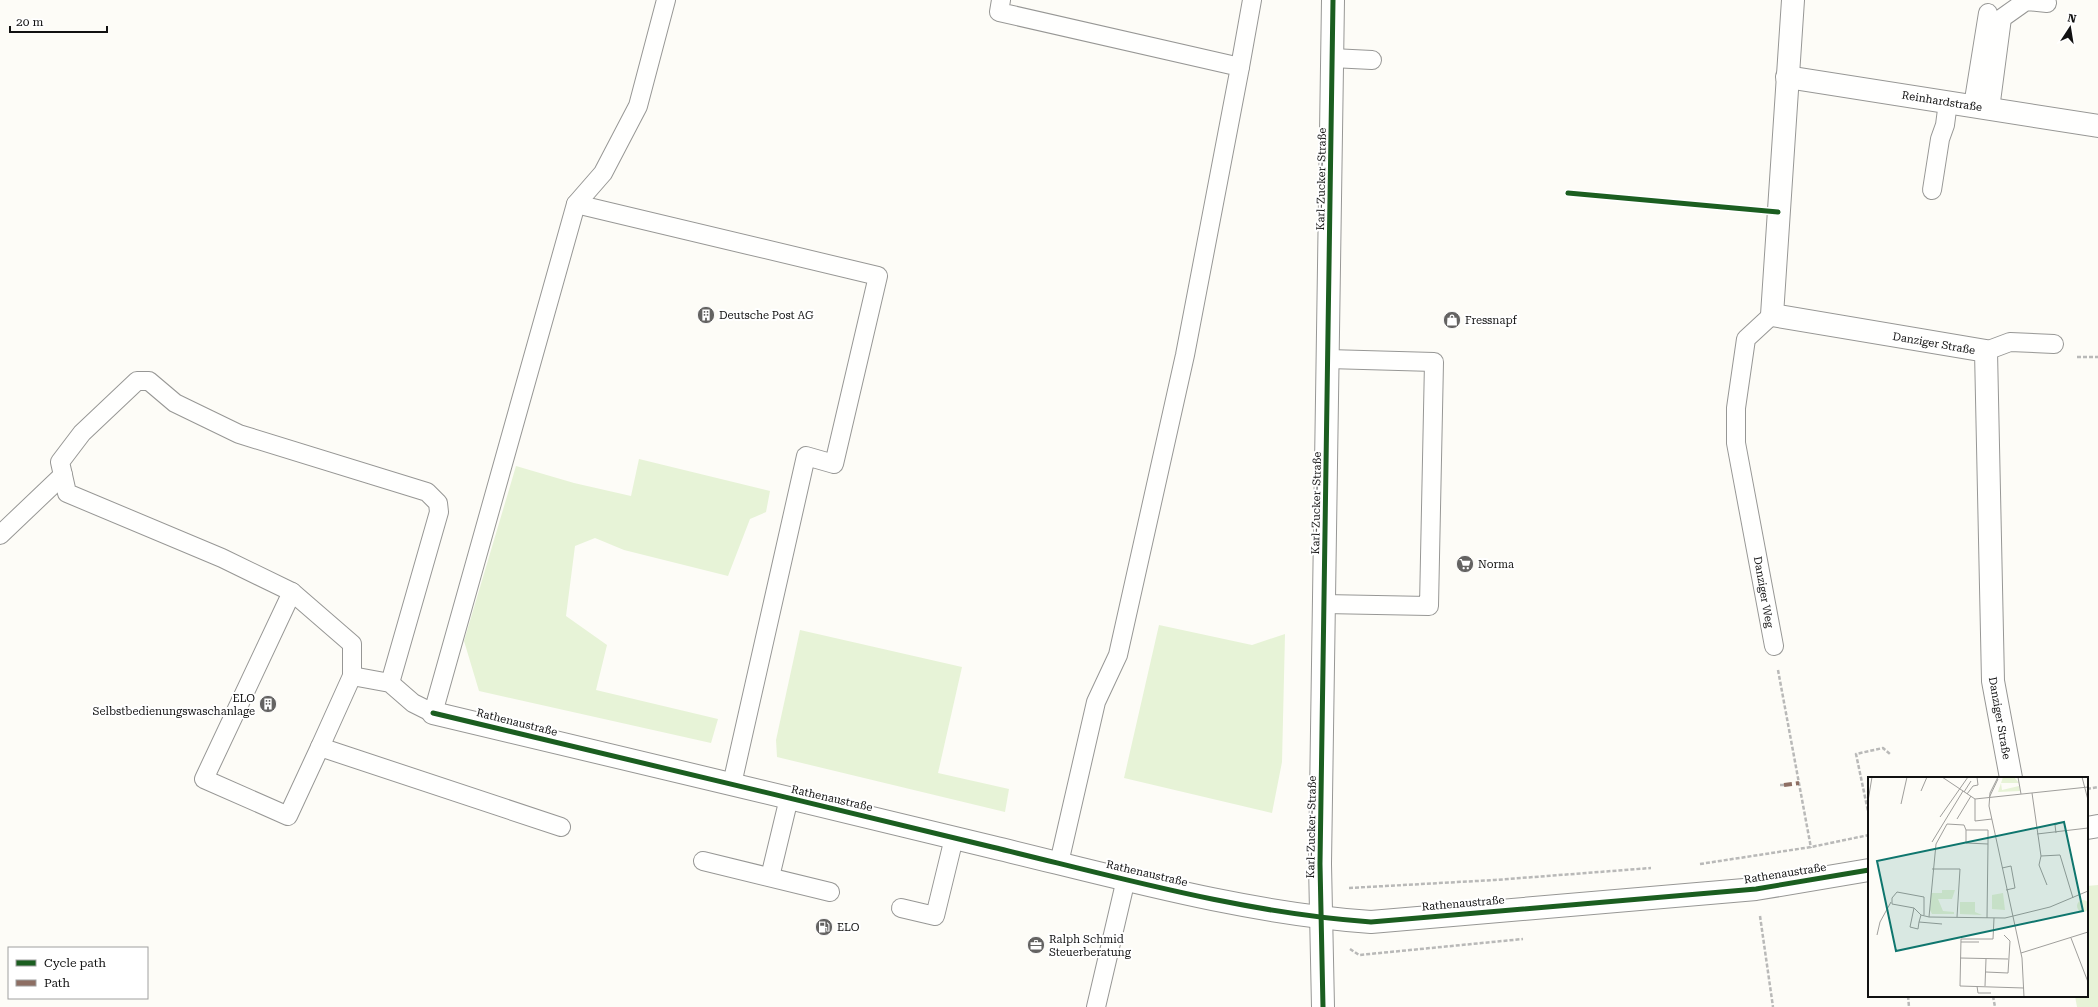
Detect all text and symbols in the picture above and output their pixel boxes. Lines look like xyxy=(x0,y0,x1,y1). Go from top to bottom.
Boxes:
scale bar xyxy=(10,8,107,34)
north arrow xyxy=(2050,8,2090,48)
text: N xyxy=(2066,11,2078,26)
text: 20 m xyxy=(16,15,43,29)
street label: Reinhardstraße xyxy=(1901,89,1983,114)
street label: Karl-Zucker-Straße xyxy=(1314,128,1329,231)
building icon: Deutsche Post AG xyxy=(696,305,716,325)
place label: Deutsche Post AG xyxy=(719,309,814,322)
shop icon: Fressnapf xyxy=(1442,310,1462,330)
place label: Fressnapf xyxy=(1465,314,1517,327)
street label: Danziger Straße xyxy=(1892,330,1976,357)
street label: Karl-Zucker-Straße xyxy=(1309,452,1324,555)
supermarket icon: Norma xyxy=(1455,554,1475,574)
street label: Danziger Weg xyxy=(1751,555,1776,630)
place label: Norma xyxy=(1478,558,1514,571)
street label: Danziger Straße xyxy=(1986,676,2013,760)
place label: ELO Selbstbedienungswaschanlage xyxy=(93,692,255,718)
building icon: ELO Selbstbedienungswaschanlage xyxy=(258,694,278,714)
street label: Rathenaustraße xyxy=(475,706,559,739)
street label: Karl-Zucker-Straße xyxy=(1304,776,1319,879)
inset map xyxy=(1868,777,2088,997)
street label: Rathenaustraße xyxy=(790,783,874,814)
street label: Rathenaustraße xyxy=(1105,858,1189,889)
street label: Rathenaustraße xyxy=(1743,861,1827,886)
street label: Rathenaustraße xyxy=(1421,893,1505,914)
fuel station icon: ELO xyxy=(814,917,834,937)
place label: ELO xyxy=(837,921,860,934)
place label: Ralph Schmid Steuerberatung xyxy=(1049,933,1132,959)
office icon: Ralph Schmid Steuerberatung xyxy=(1026,935,1046,955)
legend xyxy=(8,947,148,999)
text: Cycle path xyxy=(44,956,106,970)
text: Path xyxy=(44,976,70,990)

